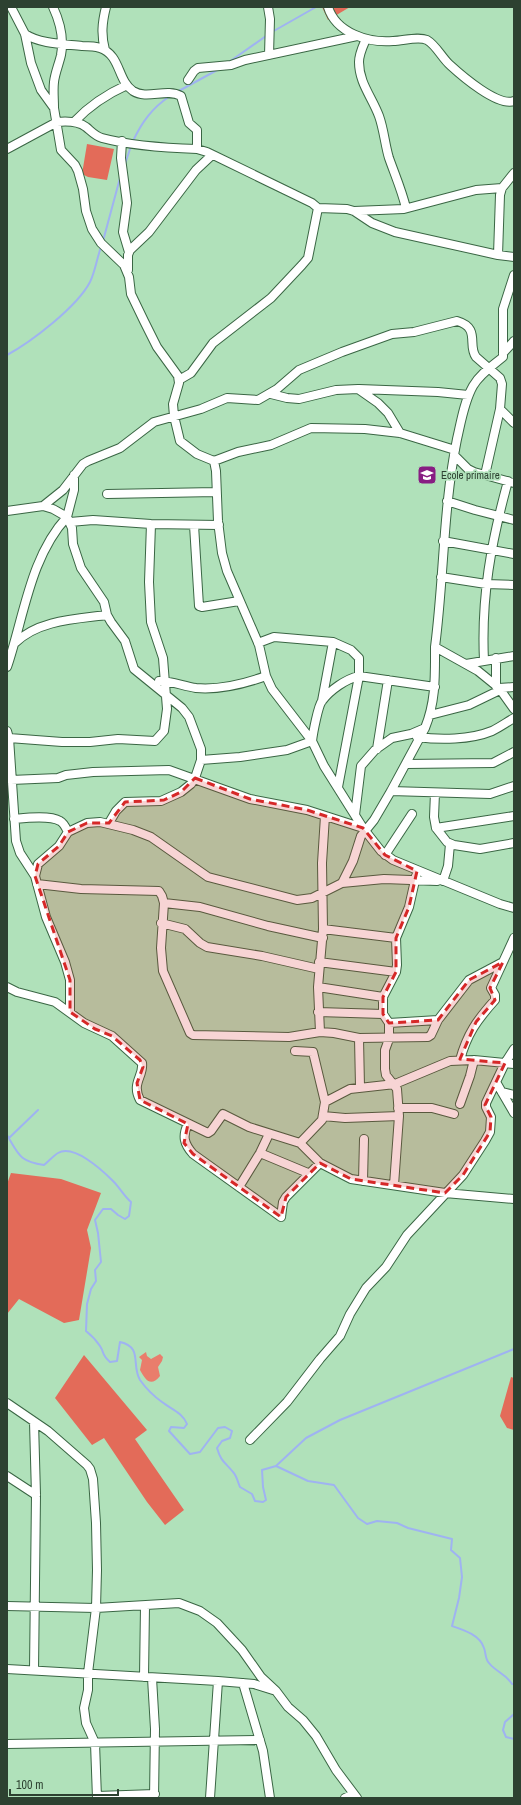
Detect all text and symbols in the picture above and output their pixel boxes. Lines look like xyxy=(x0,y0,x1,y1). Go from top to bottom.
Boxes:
school or university icon: Ecole primaire xyxy=(416,464,438,486)
place label: Ecole primaire xyxy=(441,468,500,482)
scale bar xyxy=(10,1771,118,1797)
text: 100 m xyxy=(16,1777,43,1793)

